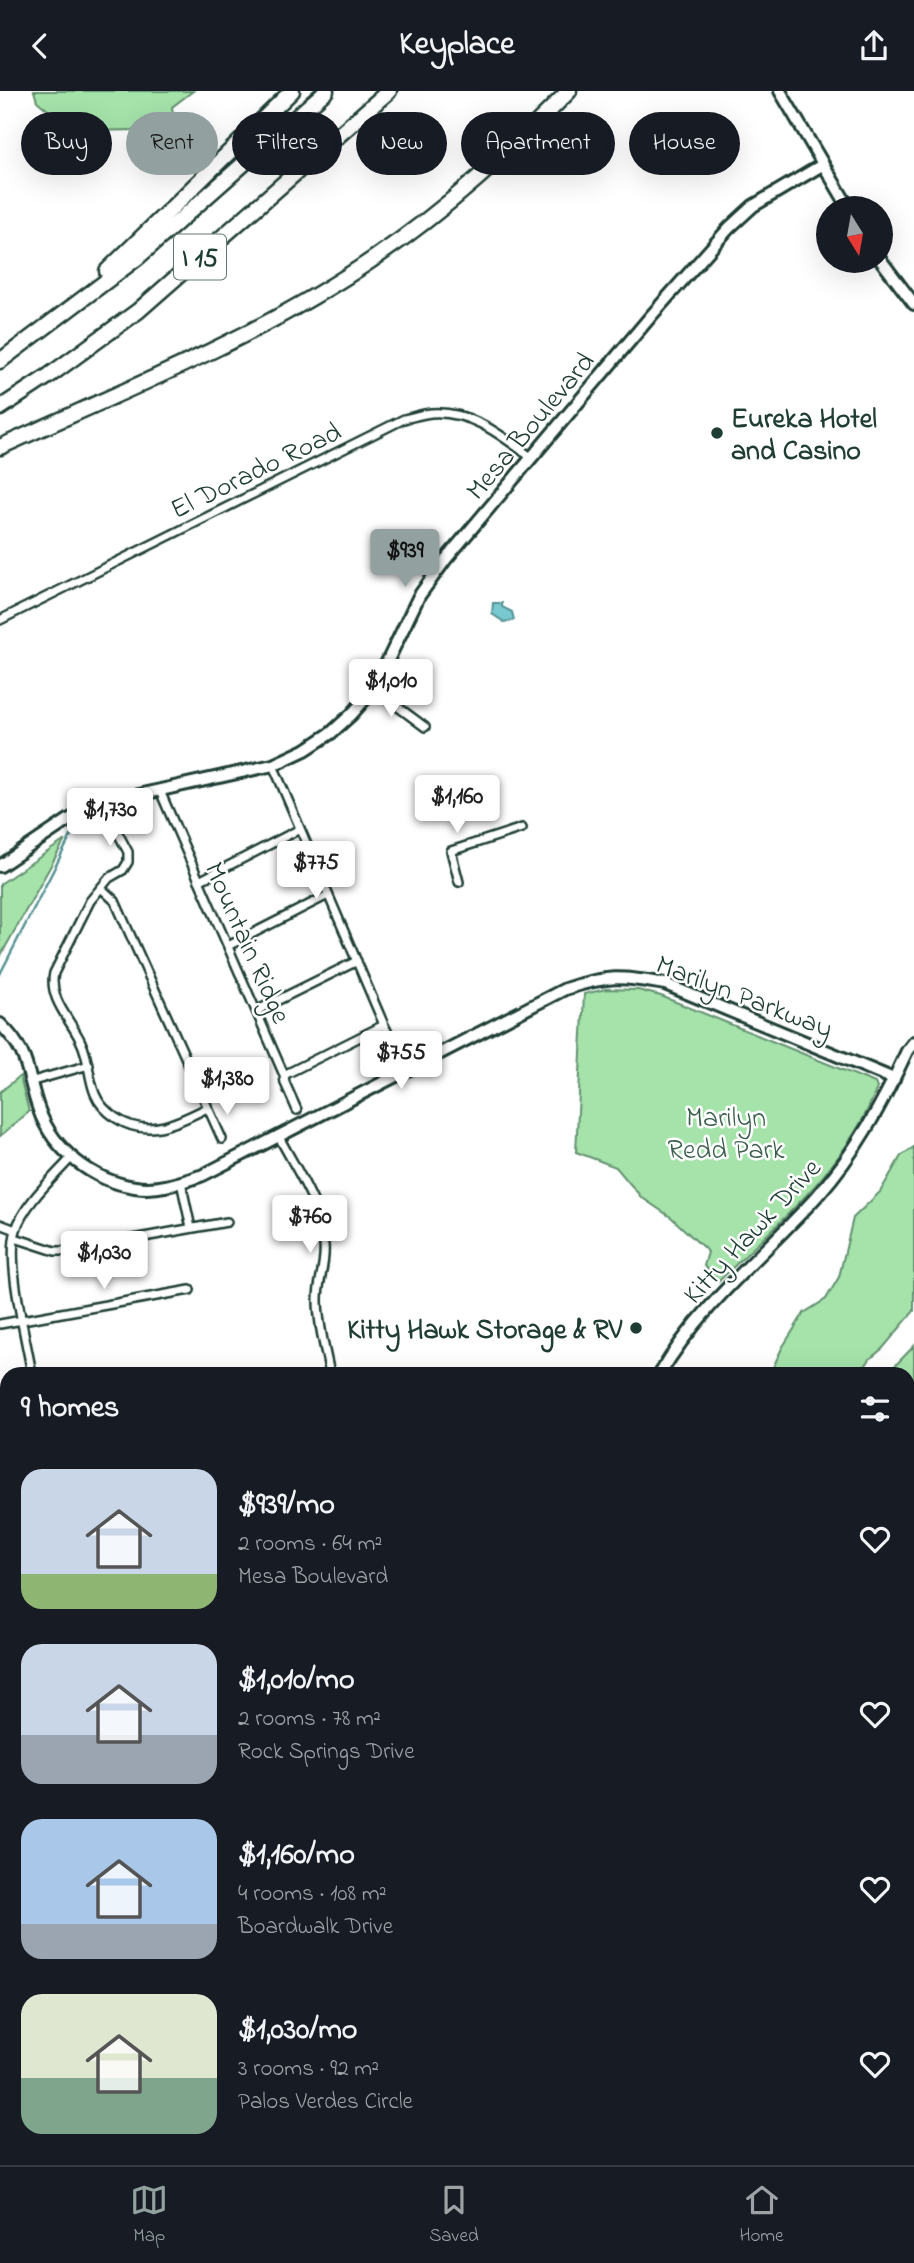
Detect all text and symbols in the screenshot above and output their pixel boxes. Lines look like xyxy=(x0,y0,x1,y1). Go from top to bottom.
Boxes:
text: Keyplace xyxy=(399,22,515,69)
icon: back xyxy=(21,27,59,65)
icon: share xyxy=(855,27,893,65)
chip: Buy xyxy=(21,112,112,175)
chip: Rent xyxy=(126,112,218,175)
chip: Filters xyxy=(232,112,342,175)
chip: New xyxy=(356,112,447,175)
chip: Apartment xyxy=(461,112,615,175)
chip: House xyxy=(629,112,740,175)
north arrow xyxy=(816,196,892,273)
map controls xyxy=(816,196,893,273)
road number: I 15 xyxy=(174,235,226,279)
street label: Mesa Boulevard xyxy=(457,344,606,510)
place label: Eureka Hotel and Casino xyxy=(731,400,877,473)
street label: El Dorado Road xyxy=(164,413,349,531)
marker: Eureka Hotel and Casino xyxy=(709,425,725,441)
pin: $939 xyxy=(364,529,446,589)
text: $939 xyxy=(386,535,424,568)
pin: $1,010 xyxy=(334,659,448,719)
text: $1,010 xyxy=(365,665,417,698)
pin: $1,160 xyxy=(400,775,514,835)
text: $1,160 xyxy=(431,781,483,814)
pin: $1,730 xyxy=(53,789,167,848)
text: $1,730 xyxy=(83,794,137,827)
pin: $775 xyxy=(275,841,357,901)
text: $775 xyxy=(293,847,339,880)
street label: Mountain Ridge xyxy=(192,856,300,1031)
street label: Marilyn Parkway xyxy=(649,946,838,1051)
pin: $755 xyxy=(360,1031,442,1091)
text: $755 xyxy=(376,1037,426,1070)
pin: $1,380 xyxy=(170,1058,284,1117)
text: $1,380 xyxy=(200,1063,254,1096)
park label: Marilyn Redd Park xyxy=(667,1099,785,1172)
street label: Kitty Hawk Drive xyxy=(675,1150,833,1315)
pin: $760 xyxy=(269,1195,351,1255)
text: $760 xyxy=(288,1201,332,1234)
pin: $1,030 xyxy=(47,1231,161,1291)
text: $1,030 xyxy=(77,1237,131,1270)
place label: Kitty Hawk Storage & RV xyxy=(347,1311,623,1353)
marker: Kitty Hawk Storage & RV xyxy=(628,1320,644,1336)
text: 9 homes xyxy=(21,1387,119,1431)
icon: filters xyxy=(856,1390,894,1428)
text: $939/mo xyxy=(238,1484,335,1528)
icon: home xyxy=(77,1497,161,1581)
icon: heart xyxy=(856,1520,894,1558)
text: 2 rooms · 64 m² xyxy=(238,1528,382,1561)
text: Mesa Boulevard xyxy=(238,1561,388,1594)
text: $1,010/mo xyxy=(238,1659,355,1703)
icon: home xyxy=(77,1672,161,1756)
icon: heart xyxy=(856,1695,894,1733)
text: 2 rooms · 78 m² xyxy=(238,1703,381,1736)
text: Rock Springs Drive xyxy=(238,1736,414,1769)
text: $1,160/mo xyxy=(238,1834,355,1878)
icon: home xyxy=(77,1847,161,1931)
icon: heart xyxy=(856,1870,894,1908)
text: 4 rooms · 108 m² xyxy=(238,1878,387,1911)
text: Boardwalk Drive xyxy=(238,1911,393,1944)
text: $1,030/mo xyxy=(238,2009,357,2053)
icon: home xyxy=(77,2022,161,2106)
icon: heart xyxy=(856,2045,894,2083)
text: 3 rooms · 92 m² xyxy=(238,2053,379,2086)
text: Palos Verdes Circle xyxy=(238,2086,413,2119)
tab: Map xyxy=(130,2181,168,2250)
tab: Saved xyxy=(429,2181,479,2250)
tab: Home xyxy=(739,2181,784,2250)

